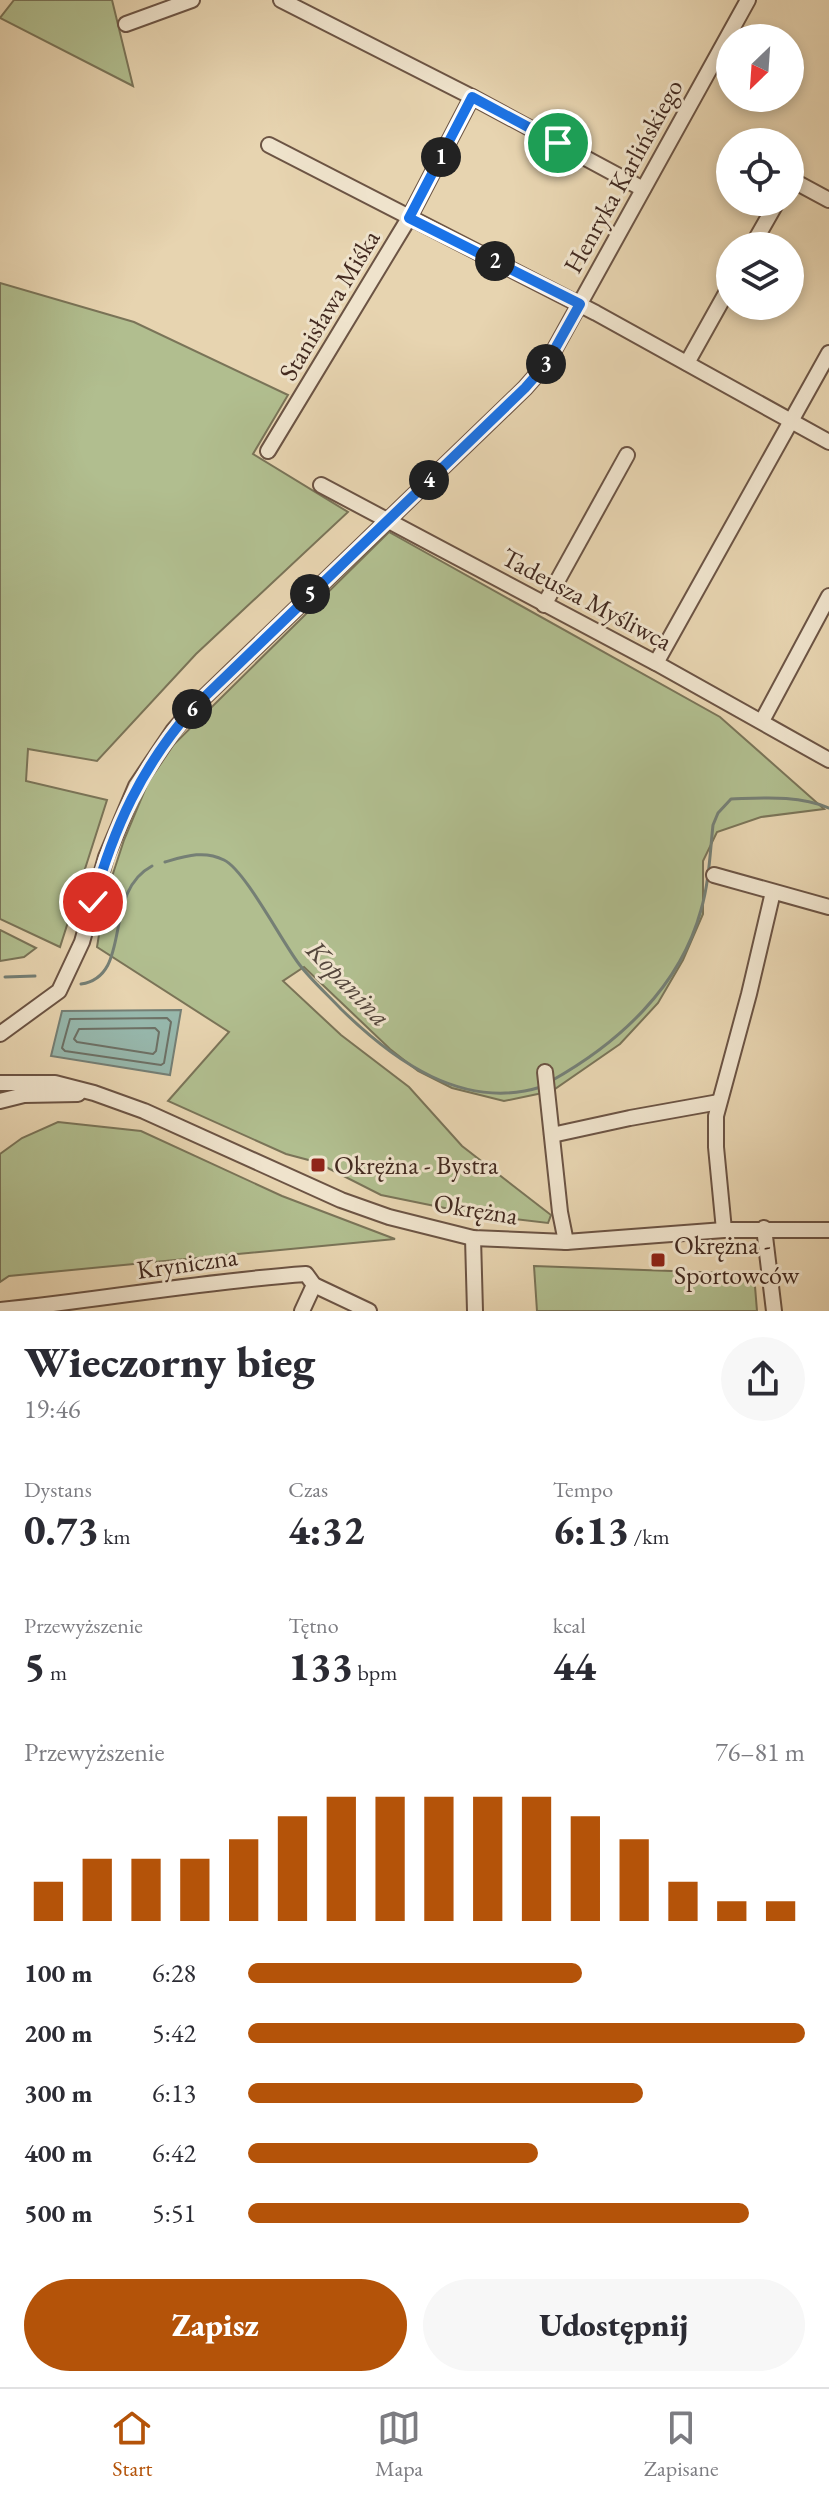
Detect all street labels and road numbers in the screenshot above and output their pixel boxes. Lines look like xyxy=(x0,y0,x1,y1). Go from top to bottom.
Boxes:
street label: Henryka Karlińskiego xyxy=(555,73,691,279)
street label: Stanisława Miśka xyxy=(271,223,388,387)
street label: Tadeusza Myśliwca xyxy=(496,540,679,659)
street label: Okrężna xyxy=(432,1186,521,1233)
street label: Kryniczna xyxy=(134,1239,240,1287)

